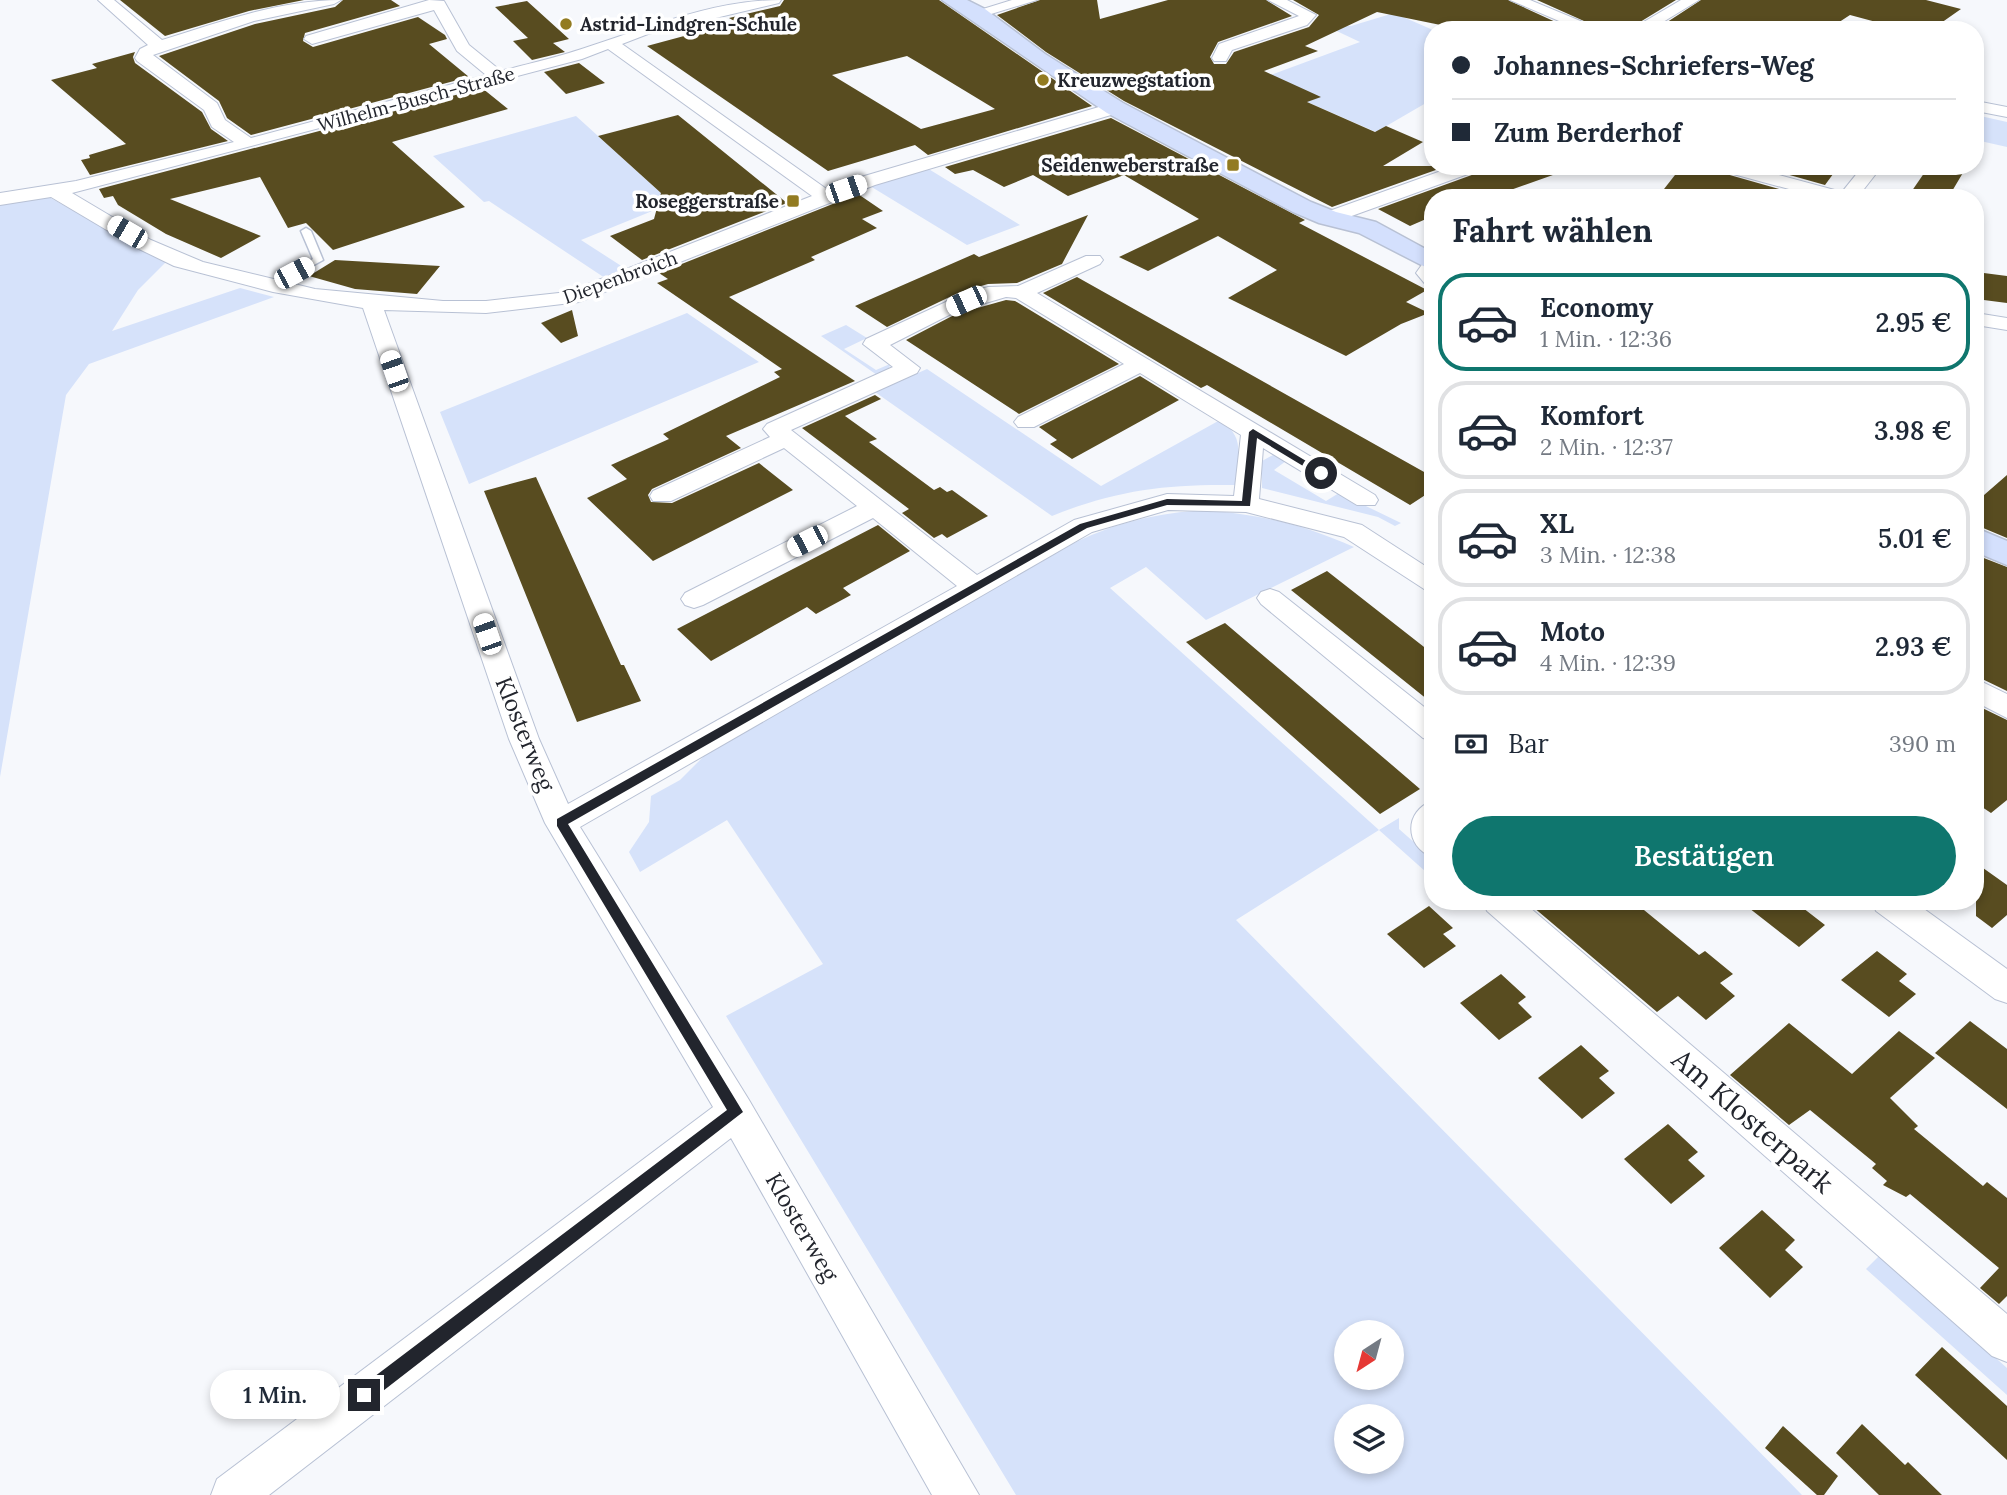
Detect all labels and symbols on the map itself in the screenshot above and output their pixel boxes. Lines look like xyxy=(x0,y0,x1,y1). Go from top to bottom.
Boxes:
place label: Astrid-Lindgren-Schule xyxy=(580,12,797,36)
marker: Astrid-Lindgren-Schule xyxy=(558,16,574,32)
street label: Wilhelm-Busch-Straße xyxy=(315,61,517,137)
place label: Kreuzwegstation xyxy=(1057,68,1211,92)
marker: Kreuzwegstation xyxy=(1035,72,1051,88)
place label: Seidenweberstraße xyxy=(1041,153,1219,177)
marker: Seidenweberstraße xyxy=(1225,157,1241,173)
car xyxy=(823,172,870,206)
place label: Roseggerstraße xyxy=(635,189,779,213)
marker: Roseggerstraße xyxy=(785,193,801,209)
car xyxy=(104,212,151,252)
street label: Diepenbroich xyxy=(559,245,681,309)
car xyxy=(271,254,318,292)
car xyxy=(943,283,990,319)
car xyxy=(378,348,411,394)
route start xyxy=(1305,457,1337,489)
car xyxy=(784,522,831,560)
car xyxy=(471,611,504,657)
street label: Klosterweg xyxy=(489,672,562,796)
street label: Am Klosterpark xyxy=(1664,1040,1841,1201)
street label: Klosterweg xyxy=(760,1167,846,1287)
north arrow xyxy=(1334,1320,1404,1390)
callout: 1 Min. xyxy=(210,1370,340,1420)
route end xyxy=(348,1379,380,1411)

